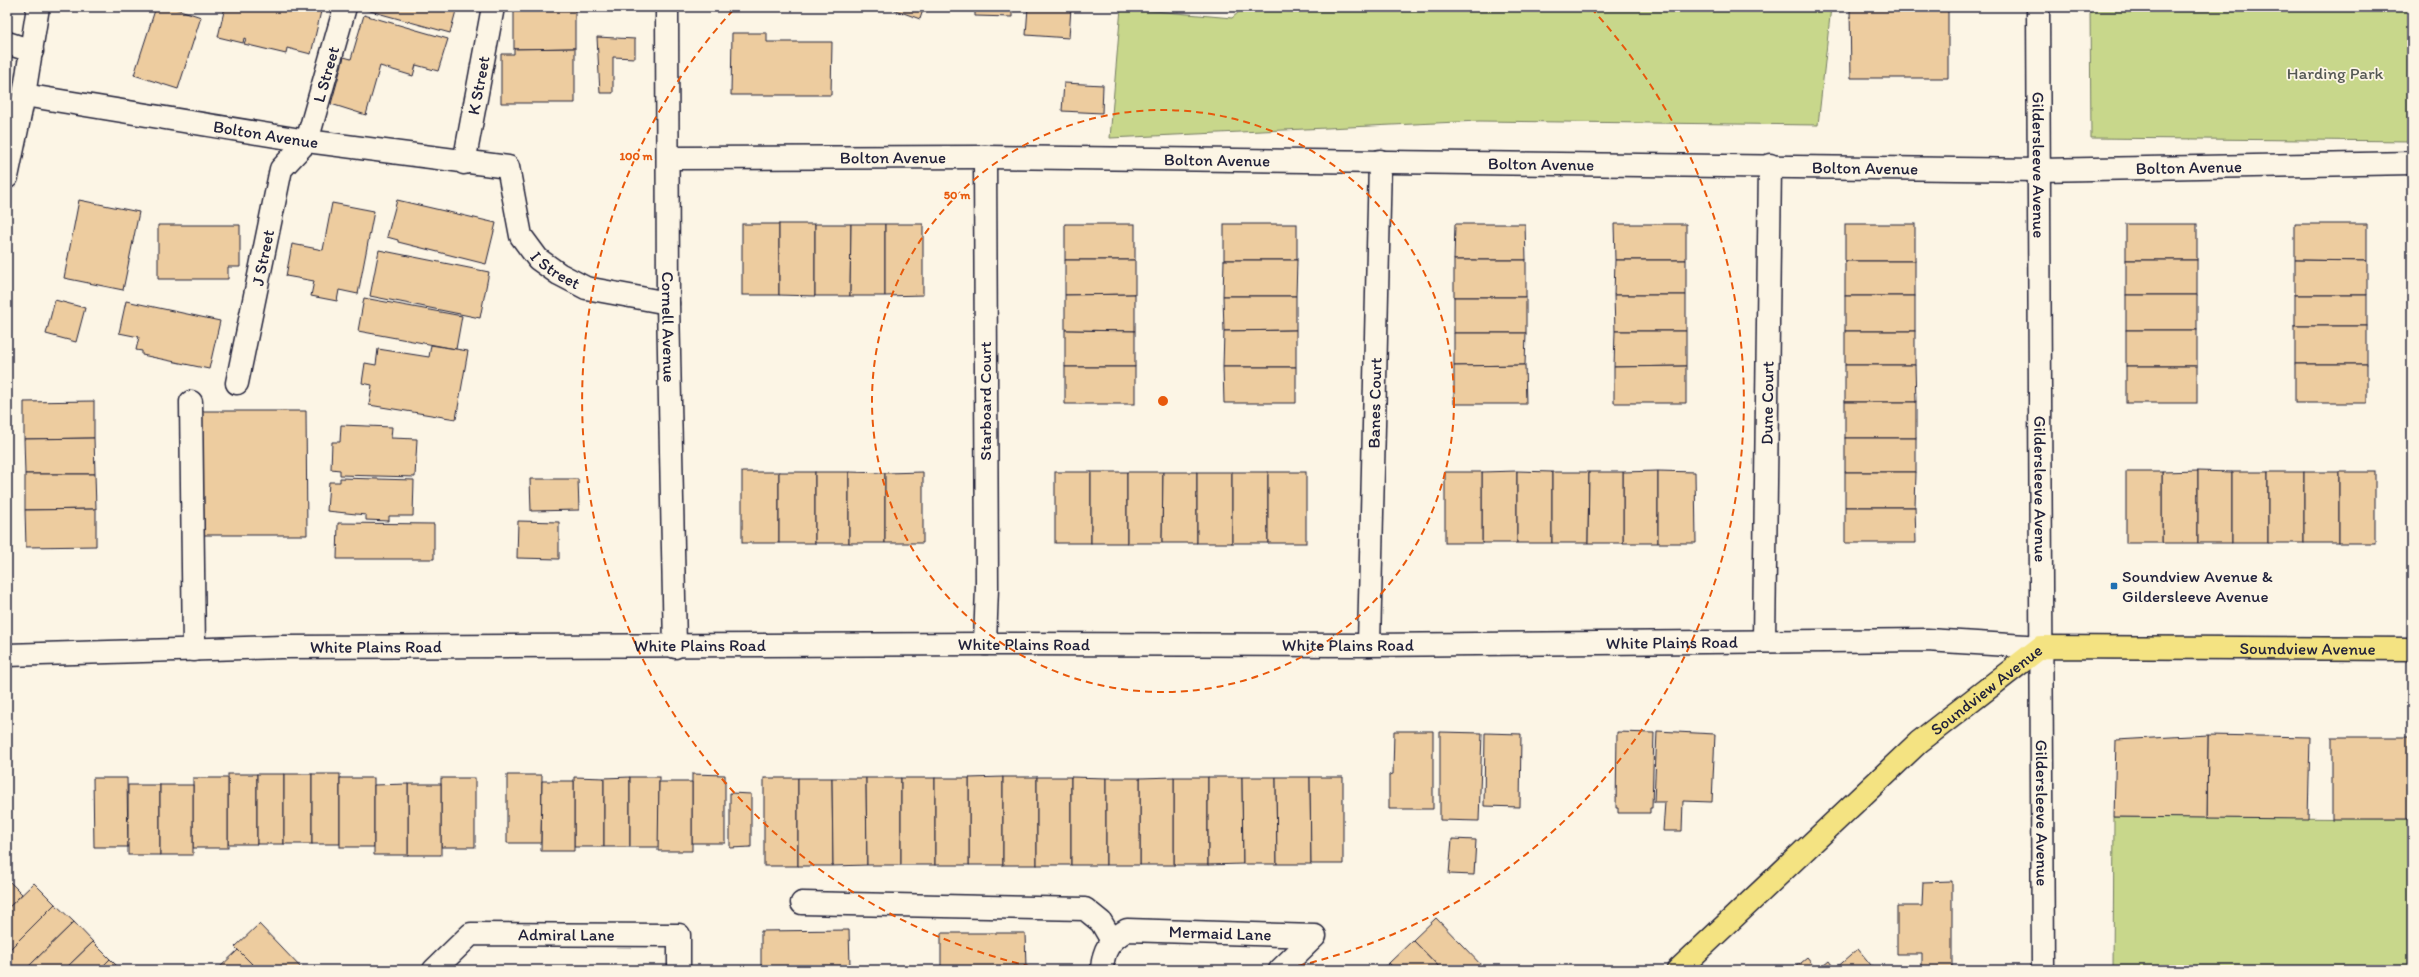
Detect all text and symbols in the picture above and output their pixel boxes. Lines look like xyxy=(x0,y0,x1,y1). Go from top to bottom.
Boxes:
street label: L Street xyxy=(308,44,343,105)
street label: K Street xyxy=(463,54,494,116)
park label: Harding Park xyxy=(2287,63,2384,83)
street label: Gildersleeve Avenue xyxy=(2028,92,2049,238)
street label: Bolton Avenue xyxy=(212,116,320,152)
street label: Bolton Avenue xyxy=(840,147,946,167)
text: 100 m xyxy=(619,149,653,163)
street label: Bolton Avenue xyxy=(1164,149,1270,171)
street label: Bolton Avenue xyxy=(1488,153,1594,175)
street label: Bolton Avenue xyxy=(2136,156,2242,178)
street label: Bolton Avenue xyxy=(1812,157,1918,179)
text: 50 m xyxy=(944,188,971,202)
street label: J Street xyxy=(247,228,278,288)
street label: I Street xyxy=(526,248,584,293)
street label: Cornell Avenue xyxy=(658,271,680,383)
street label: Starboard Court xyxy=(975,341,995,461)
street label: Banes Court xyxy=(1363,357,1386,449)
street label: Dune Court xyxy=(1756,361,1778,445)
centre of rings xyxy=(1156,394,1170,408)
street label: Gildersleeve Avenue xyxy=(2030,416,2051,562)
place label: Soundview Avenue & Gildersleeve Avenue xyxy=(2122,566,2273,606)
marker: Soundview Avenue & Gildersleeve Avenue xyxy=(2109,581,2119,591)
street label: White Plains Road xyxy=(1606,632,1739,653)
street label: White Plains Road xyxy=(958,634,1091,654)
street label: White Plains Road xyxy=(634,635,767,655)
street label: White Plains Road xyxy=(1282,635,1415,655)
street label: White Plains Road xyxy=(310,636,443,657)
street label: Soundview Avenue xyxy=(2240,638,2376,659)
street label: Soundview Avenue xyxy=(1926,640,2046,739)
street label: Gildersleeve Avenue xyxy=(2032,740,2053,886)
street label: Mermaid Lane xyxy=(1168,921,1272,945)
street label: Admiral Lane xyxy=(518,924,615,945)

